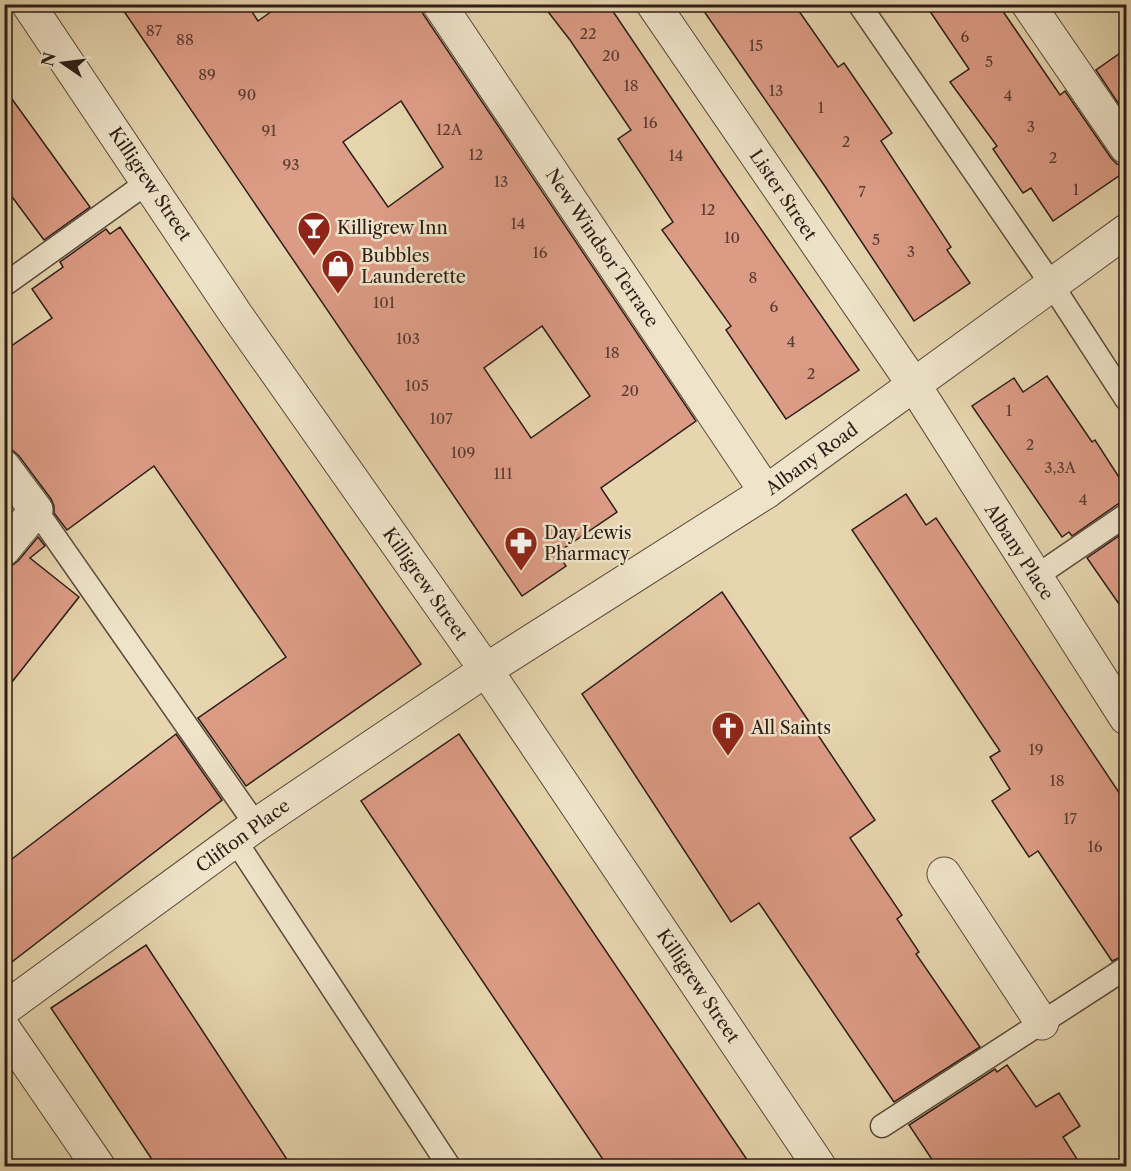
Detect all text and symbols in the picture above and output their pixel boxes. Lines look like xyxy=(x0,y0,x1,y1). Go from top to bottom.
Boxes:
house number: 87 xyxy=(146,21,163,40)
house number: 22 xyxy=(579,24,597,43)
house number: 6 xyxy=(961,27,970,46)
house number: 88 xyxy=(176,30,194,49)
north arrow xyxy=(33,33,93,93)
house number: 15 xyxy=(749,36,763,55)
house number: 20 xyxy=(602,46,620,65)
text: N xyxy=(37,50,60,69)
house number: 5 xyxy=(985,52,993,71)
house number: 89 xyxy=(198,65,216,84)
house number: 18 xyxy=(623,76,639,95)
house number: 13 xyxy=(769,81,783,100)
house number: 90 xyxy=(238,85,256,104)
house number: 4 xyxy=(1004,86,1012,105)
house number: 1 xyxy=(818,98,825,117)
house number: 16 xyxy=(642,113,658,132)
house number: 3 xyxy=(1027,117,1035,136)
house number: 12A xyxy=(436,120,463,139)
house number: 91 xyxy=(261,121,277,140)
street label: Killigrew Street xyxy=(104,123,196,246)
house number: 2 xyxy=(842,132,850,151)
house number: 12 xyxy=(469,145,483,164)
house number: 14 xyxy=(669,146,683,165)
street label: Lister Street xyxy=(745,146,822,245)
house number: 2 xyxy=(1049,148,1057,167)
house number: 93 xyxy=(282,155,300,174)
street label: New Windsor Terrace xyxy=(541,165,663,331)
house number: 13 xyxy=(494,172,508,191)
house number: 1 xyxy=(1073,180,1080,199)
house number: 7 xyxy=(858,182,866,201)
house number: 12 xyxy=(701,200,715,219)
bar icon: Killigrew Inn xyxy=(296,210,332,257)
house number: 14 xyxy=(511,214,525,233)
place label: Killigrew Inn xyxy=(337,217,448,239)
house number: 10 xyxy=(724,228,740,247)
house number: 5 xyxy=(872,230,880,249)
house number: 3 xyxy=(907,242,915,261)
house number: 16 xyxy=(532,243,548,262)
place label: Bubbles Launderette xyxy=(361,245,466,288)
shop icon: Bubbles Launderette xyxy=(320,248,356,295)
house number: 8 xyxy=(749,268,758,287)
house number: 101 xyxy=(373,293,396,312)
house number: 6 xyxy=(770,297,779,316)
house number: 103 xyxy=(396,329,420,348)
house number: 4 xyxy=(787,332,795,351)
house number: 18 xyxy=(604,343,620,362)
house number: 2 xyxy=(807,364,815,383)
house number: 105 xyxy=(405,376,429,395)
house number: 20 xyxy=(621,381,639,400)
house number: 1 xyxy=(1006,401,1013,420)
house number: 107 xyxy=(429,409,453,428)
street label: Albany Road xyxy=(761,418,862,500)
house number: 2 xyxy=(1026,435,1034,454)
house number: 109 xyxy=(451,443,475,462)
house number: 3,3A xyxy=(1044,458,1077,477)
house number: 111 xyxy=(494,464,513,483)
house number: 4 xyxy=(1079,490,1087,509)
street label: Albany Place xyxy=(979,499,1058,604)
place label: Day Lewis Pharmacy xyxy=(544,522,632,565)
street label: Killigrew Street xyxy=(378,523,472,645)
pharmacy icon: Day Lewis Pharmacy xyxy=(503,525,539,572)
church icon: All Saints xyxy=(710,710,746,757)
place label: All Saints xyxy=(750,717,831,739)
house number: 19 xyxy=(1028,740,1044,759)
house number: 18 xyxy=(1049,771,1065,790)
street label: Clifton Place xyxy=(192,795,294,877)
house number: 17 xyxy=(1063,809,1077,828)
house number: 16 xyxy=(1087,837,1103,856)
street label: Killigrew Street xyxy=(652,925,744,1048)

